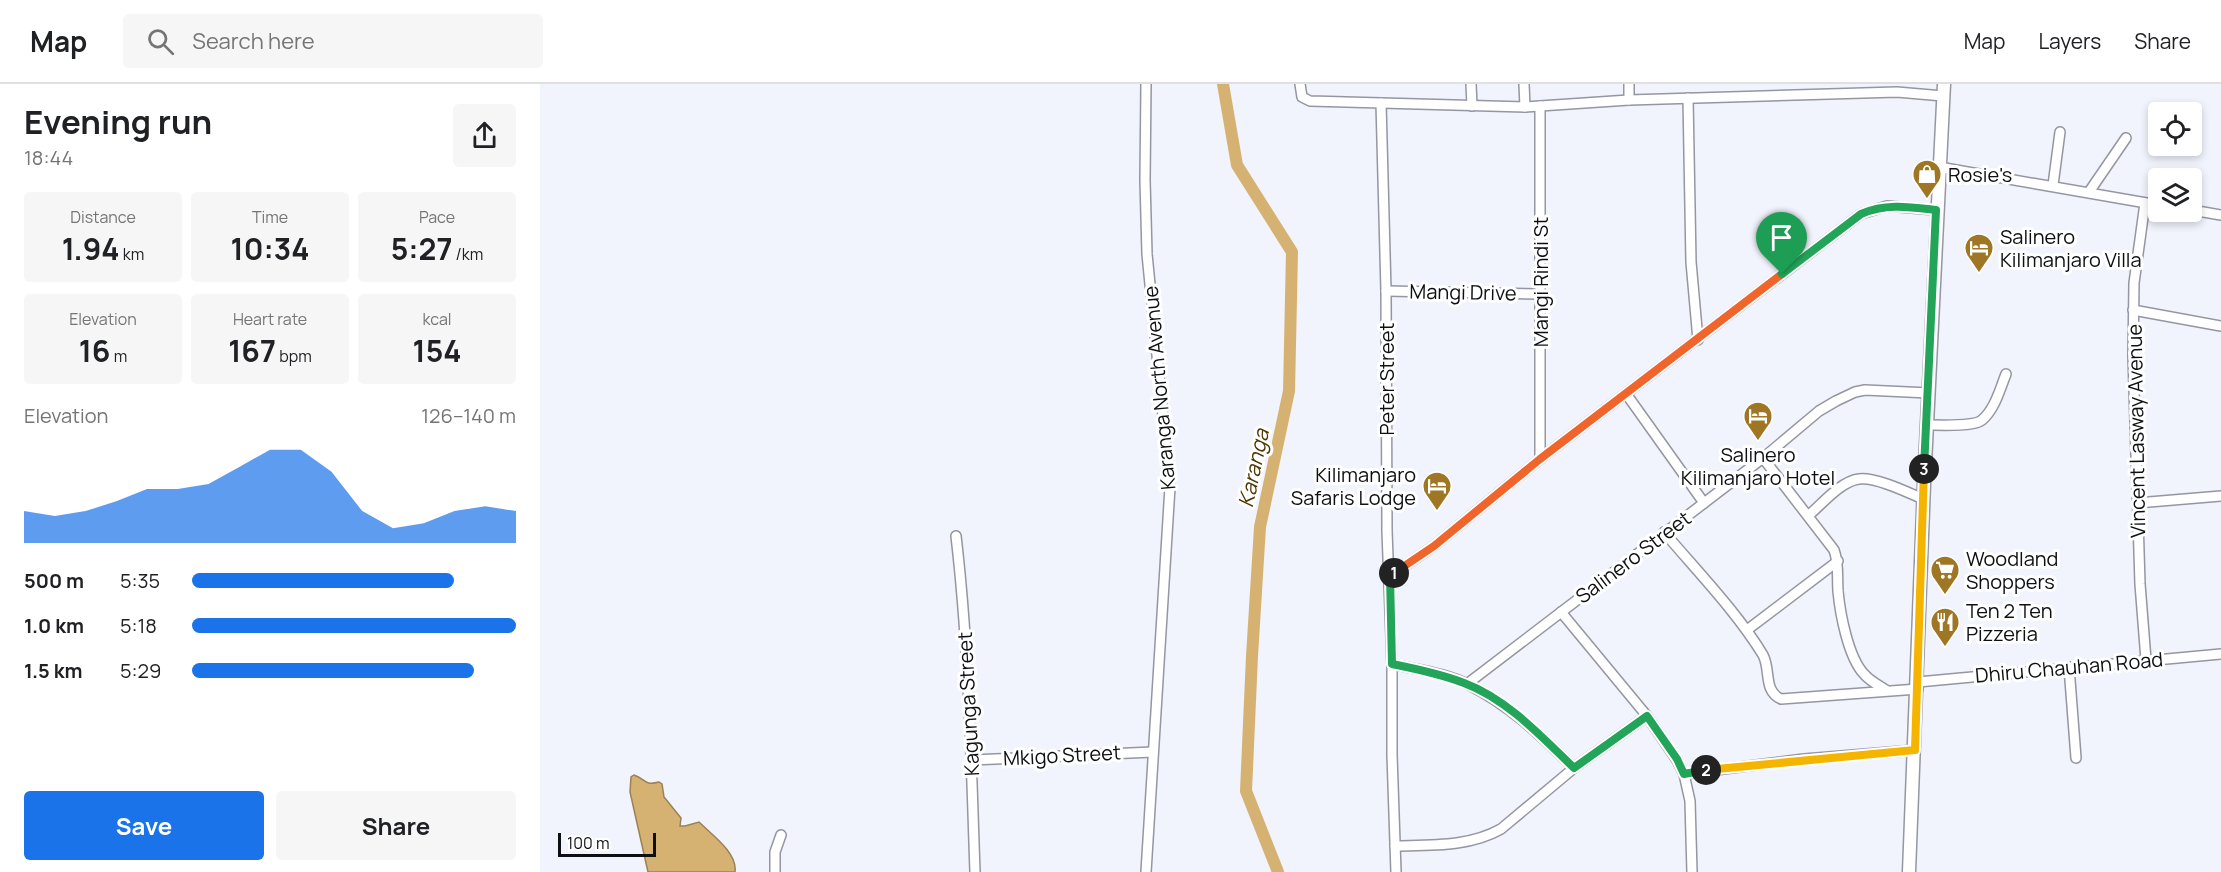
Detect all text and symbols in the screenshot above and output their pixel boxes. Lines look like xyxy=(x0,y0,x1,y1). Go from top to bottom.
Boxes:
search box xyxy=(123,14,543,68)
text: Map xyxy=(30,22,87,60)
icon: search xyxy=(144,25,177,58)
text: Search here xyxy=(192,26,315,56)
text: Map xyxy=(1964,27,2005,55)
text: Layers xyxy=(2038,27,2101,55)
text: Share xyxy=(2134,27,2191,55)
text: Evening run xyxy=(24,99,212,144)
map controls xyxy=(2148,102,2202,222)
button: locate xyxy=(2148,102,2202,156)
button: share xyxy=(453,104,516,167)
text: 18:44 xyxy=(24,144,73,171)
shop icon: Rosie's xyxy=(1911,158,1943,200)
place label: Rosie's xyxy=(1948,161,2012,188)
button: layers xyxy=(2148,168,2202,222)
text: Distance xyxy=(70,206,136,228)
text: Time xyxy=(252,206,288,228)
text: Pace xyxy=(419,206,455,228)
pin xyxy=(1756,212,1807,274)
street label: Mangi Rindi St xyxy=(1527,217,1554,347)
icon: arrive xyxy=(1765,221,1798,254)
place label: Salinero Kilimanjaro Villa xyxy=(2000,223,2142,273)
text: 1.94 xyxy=(62,228,120,269)
text: 10:34 xyxy=(231,228,309,269)
text: 5:27 xyxy=(391,228,452,269)
hotel icon: Salinero Kilimanjaro Villa xyxy=(1963,232,1995,274)
text: km xyxy=(120,243,144,265)
text: /km xyxy=(452,243,483,265)
street label: Mangi Drive xyxy=(1409,278,1517,306)
street label: Karanga North Avenue xyxy=(1137,285,1181,491)
text: Elevation xyxy=(69,308,137,330)
text: Heart rate xyxy=(233,308,307,330)
text: kcal xyxy=(422,308,452,330)
street label: Peter Street xyxy=(1373,323,1400,435)
street label: Vincent Lasway Avenue xyxy=(2121,324,2151,538)
text: 16 xyxy=(79,330,111,371)
text: 167 xyxy=(228,330,276,371)
text: 154 xyxy=(413,330,461,371)
text: m xyxy=(111,345,127,367)
text: bpm xyxy=(276,345,312,367)
hotel icon: Salinero Kilimanjaro Hotel xyxy=(1742,400,1774,442)
text: Elevation xyxy=(24,402,108,429)
text: 126–140 m xyxy=(421,402,516,429)
water label: Karanga xyxy=(1231,425,1275,510)
place label: Salinero Kilimanjaro Hotel xyxy=(1681,441,1835,491)
pin: 3 xyxy=(1909,454,1939,484)
text: 3 xyxy=(1919,458,1929,480)
place label: Kilimanjaro Safaris Lodge xyxy=(1291,461,1416,511)
hotel icon: Kilimanjaro Safaris Lodge xyxy=(1421,470,1453,512)
street label: Salinero Street xyxy=(1570,505,1696,609)
place label: Woodland Shoppers xyxy=(1966,545,2058,595)
supermarket icon: Woodland Shoppers xyxy=(1929,554,1961,596)
pin: 1 xyxy=(1379,558,1409,588)
text: 1 xyxy=(1390,562,1398,584)
text: 500 m xyxy=(24,567,84,594)
text: 5:35 xyxy=(120,567,160,594)
place label: Ten 2 Ten Pizzeria xyxy=(1966,597,2053,647)
restaurant icon: Ten 2 Ten Pizzeria xyxy=(1929,606,1961,648)
text: 1.0 km xyxy=(24,612,84,639)
text: 5:18 xyxy=(120,612,157,639)
street label: Kagunga Street xyxy=(951,631,985,777)
street label: Dhiru Chauhan Road xyxy=(1974,645,2164,689)
text: 1.5 km xyxy=(24,657,83,684)
text: 5:29 xyxy=(120,657,161,684)
street label: Mkigo Street xyxy=(1002,738,1122,772)
pin: 2 xyxy=(1691,755,1721,785)
text: 2 xyxy=(1701,759,1711,781)
button: Save xyxy=(24,791,264,860)
button: Share xyxy=(276,791,516,860)
scale bar xyxy=(558,830,656,858)
text: 100 m xyxy=(567,832,610,854)

